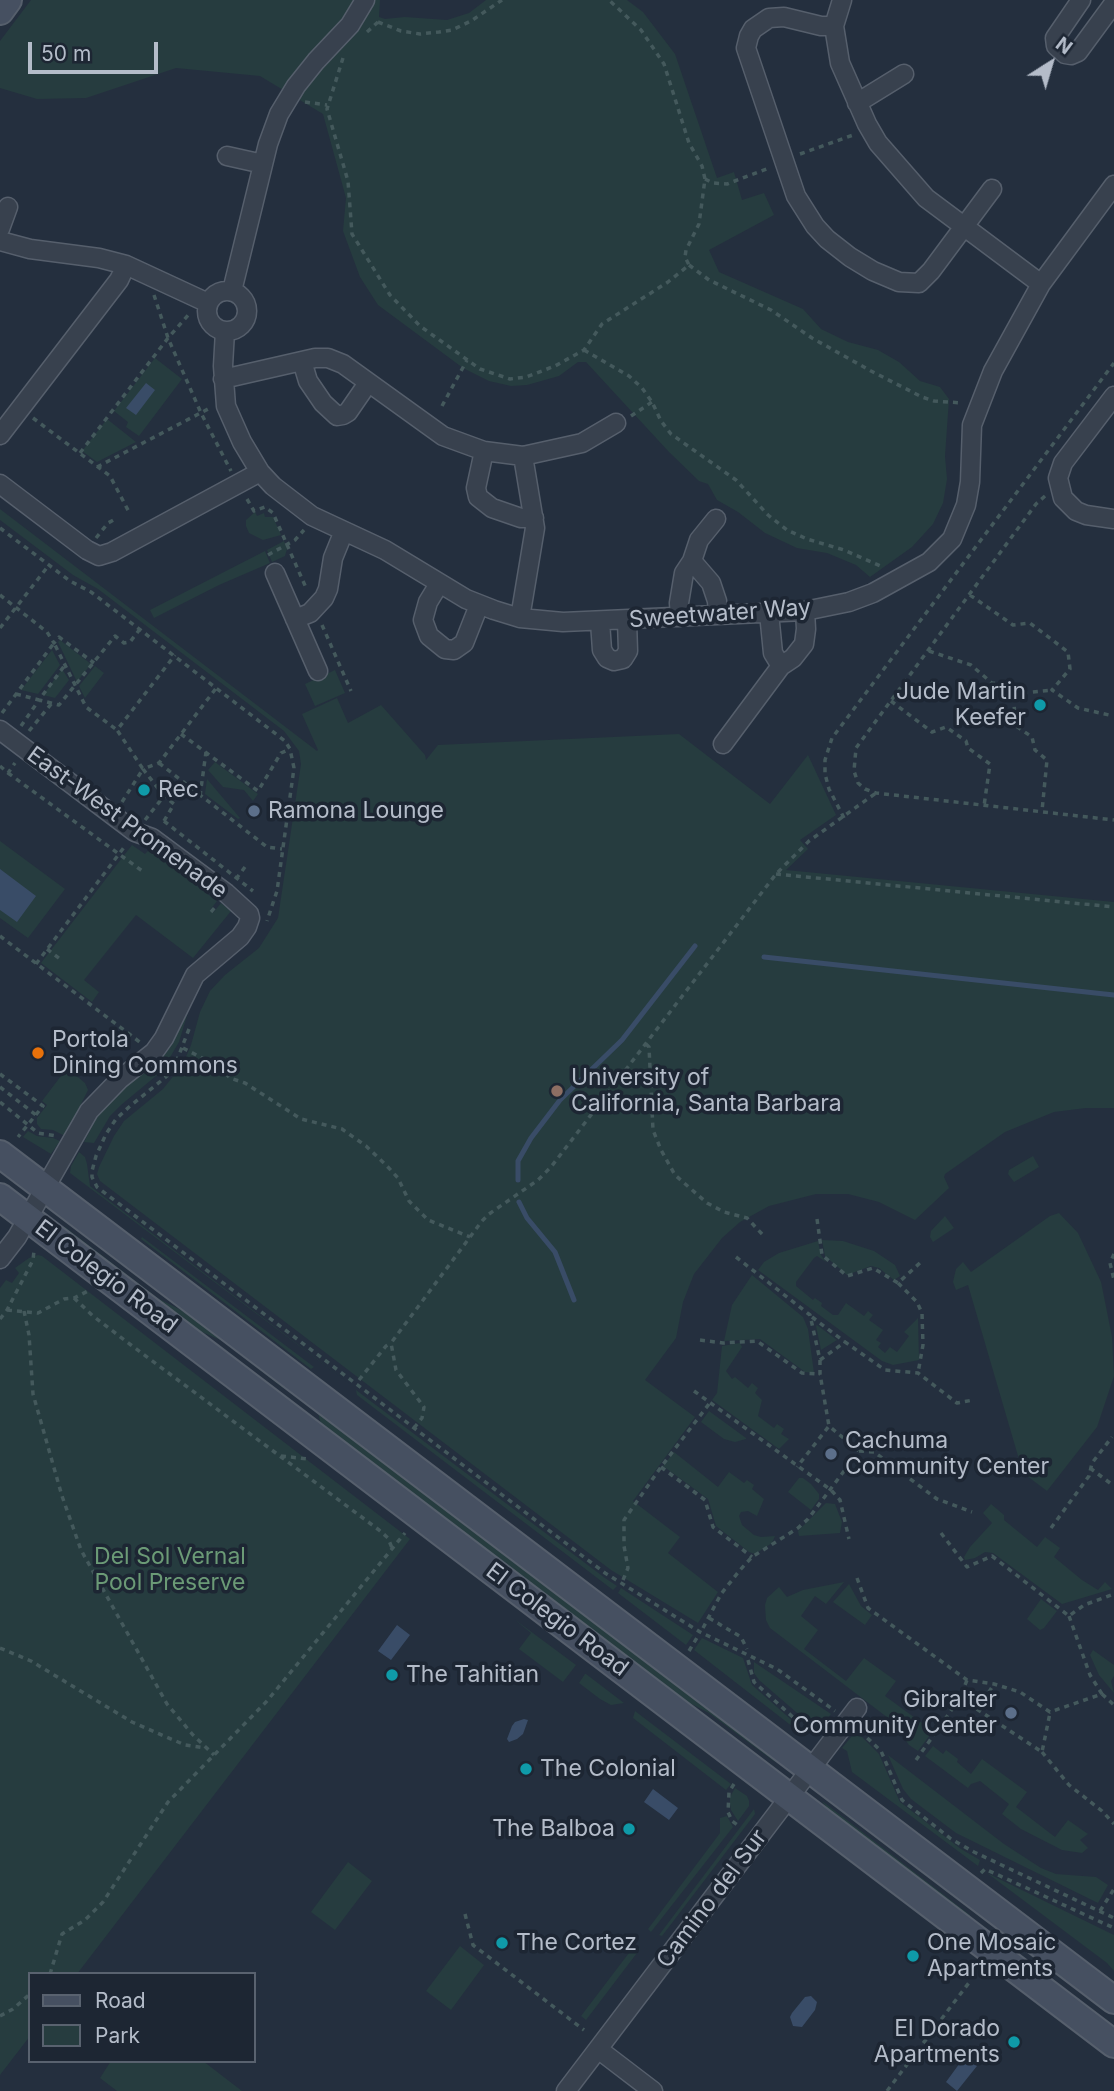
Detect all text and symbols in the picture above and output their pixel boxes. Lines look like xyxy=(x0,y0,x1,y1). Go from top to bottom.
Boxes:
scale bar xyxy=(32,28,161,72)
north arrow xyxy=(1016,28,1086,98)
text: N xyxy=(1051,32,1077,59)
text: 50 m xyxy=(41,41,91,66)
street label: Sweetwater Way xyxy=(628,594,812,634)
place label: Jude Martin Keefer xyxy=(896,678,1026,732)
marker: Jude Martin Keefer xyxy=(1032,697,1048,713)
street label: East-West Promenade xyxy=(22,741,232,905)
place label: Rec xyxy=(158,776,199,804)
marker: Rec xyxy=(136,782,152,798)
place label: Ramona Lounge xyxy=(268,797,444,825)
marker: Ramona Lounge xyxy=(246,803,262,819)
place label: Portola Dining Commons xyxy=(52,1026,238,1080)
marker: Portola Dining Commons xyxy=(30,1045,46,1061)
place label: University of California, Santa Barbara xyxy=(571,1064,842,1118)
marker: University of California, Santa Barbara xyxy=(549,1083,565,1099)
street label: El Colegio Road xyxy=(29,1215,183,1339)
place label: Cachuma Community Center xyxy=(845,1427,1049,1481)
marker: Cachuma Community Center xyxy=(823,1446,839,1462)
park label: Del Sol Vernal Pool Preserve xyxy=(94,1543,246,1597)
street label: El Colegio Road xyxy=(480,1558,634,1682)
place label: The Tahitian xyxy=(406,1661,539,1689)
marker: The Tahitian xyxy=(384,1667,400,1683)
place label: Gibralter Community Center xyxy=(793,1686,997,1740)
marker: Gibralter Community Center xyxy=(1003,1705,1019,1721)
place label: The Colonial xyxy=(540,1755,676,1783)
marker: The Colonial xyxy=(518,1761,534,1777)
place label: The Balboa xyxy=(492,1815,615,1843)
marker: The Balboa xyxy=(621,1821,637,1837)
street label: Camino del Sur xyxy=(651,1824,773,1974)
place label: The Cortez xyxy=(516,1929,637,1957)
place label: One Mosaic Apartments xyxy=(927,1929,1056,1983)
marker: The Cortez xyxy=(494,1935,510,1951)
marker: One Mosaic Apartments xyxy=(905,1948,921,1964)
legend xyxy=(28,1972,256,2063)
text: Road xyxy=(95,1988,146,2013)
place label: El Dorado Apartments xyxy=(874,2015,1000,2069)
text: Park xyxy=(95,2023,140,2048)
marker: El Dorado Apartments xyxy=(1006,2034,1022,2050)

